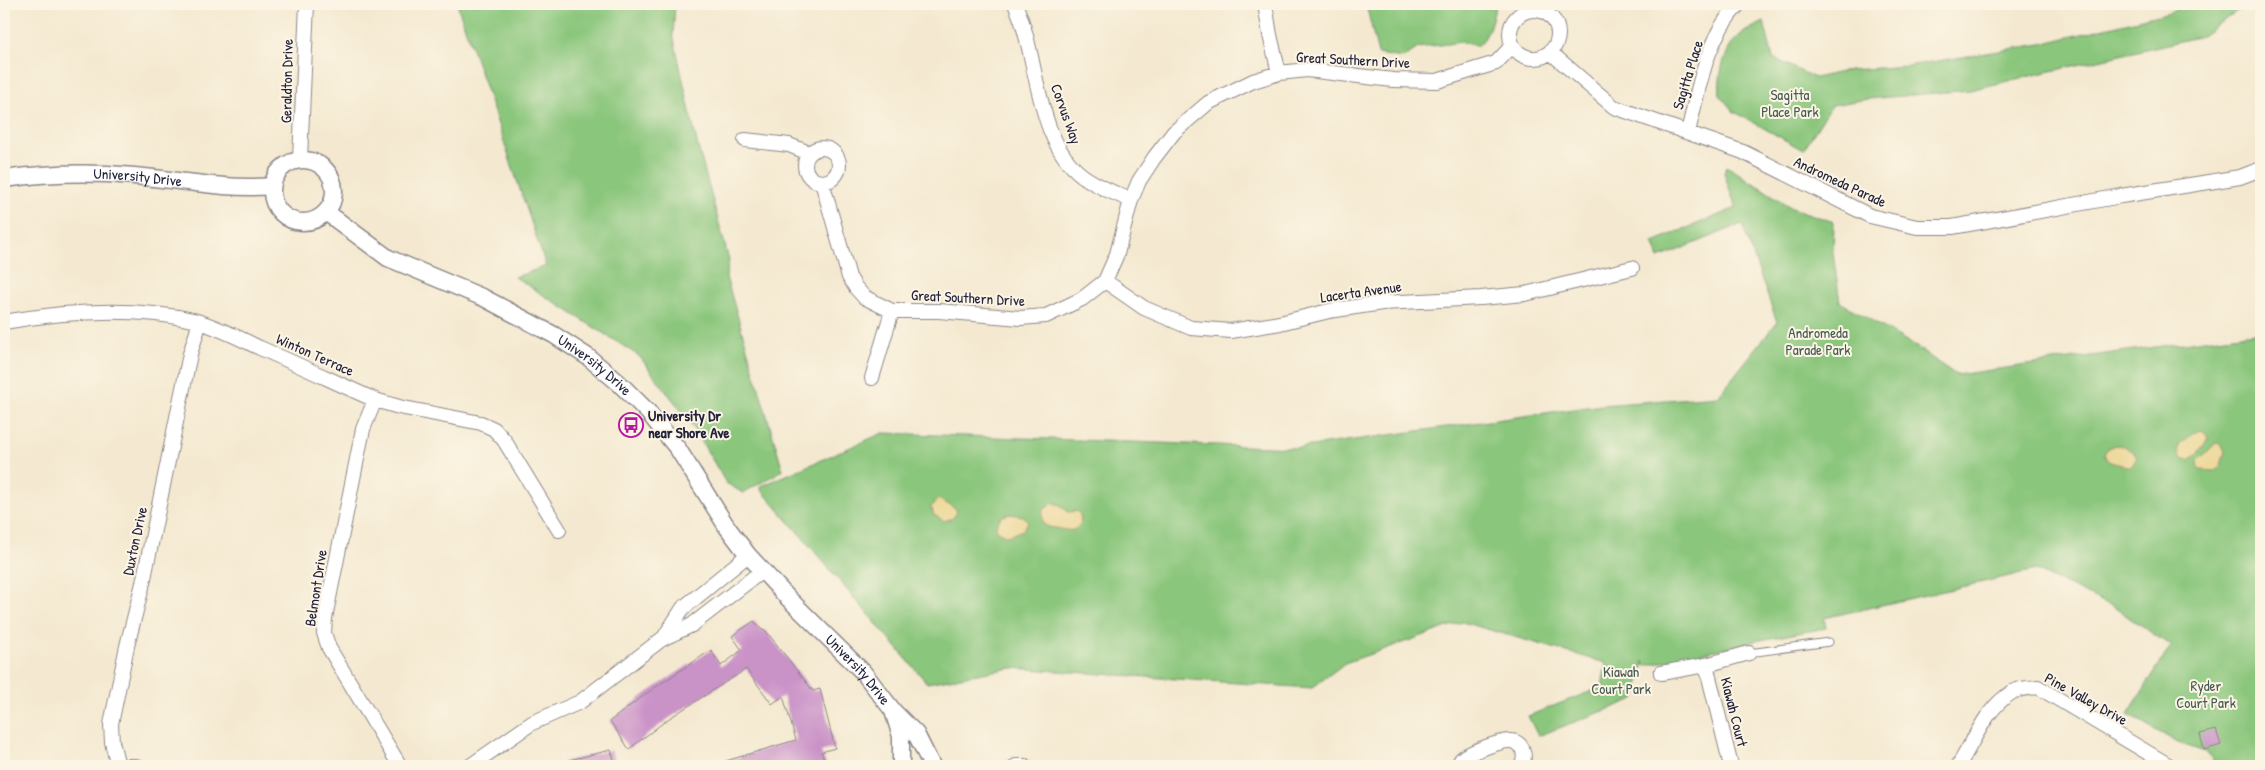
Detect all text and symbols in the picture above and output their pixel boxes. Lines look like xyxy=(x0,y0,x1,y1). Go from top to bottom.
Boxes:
street label: Sagitta Place xyxy=(1667,38,1708,112)
street label: Geraldton Drive xyxy=(275,39,298,123)
street label: Great Southern Drive xyxy=(1296,46,1411,73)
street label: Corvus Way xyxy=(1046,81,1087,147)
park label: Sagitta Place Park xyxy=(1761,84,1819,122)
street label: Andromeda Parade xyxy=(1791,151,1890,212)
street label: University Drive xyxy=(93,163,183,191)
street label: Lacerta Avenue xyxy=(1319,275,1403,308)
street label: Great Southern Drive xyxy=(911,284,1026,311)
park label: Andromeda Parade Park xyxy=(1785,322,1851,360)
street label: Winton Terrace xyxy=(273,328,357,381)
street label: University Drive xyxy=(554,329,637,400)
place label: University Dr near Shore Ave xyxy=(648,405,730,443)
bus stop icon: University Dr near Shore Ave xyxy=(618,412,644,438)
street label: Duxton Drive xyxy=(117,505,152,577)
street label: Belmont Drive xyxy=(299,548,332,628)
street label: University Drive xyxy=(821,629,896,709)
park label: Kiawah Court Park xyxy=(1591,661,1651,699)
street label: Pine Valley Drive xyxy=(2041,667,2131,730)
street label: Kiawah Court xyxy=(1716,675,1753,750)
park label: Ryder Court Park xyxy=(2176,675,2236,713)

